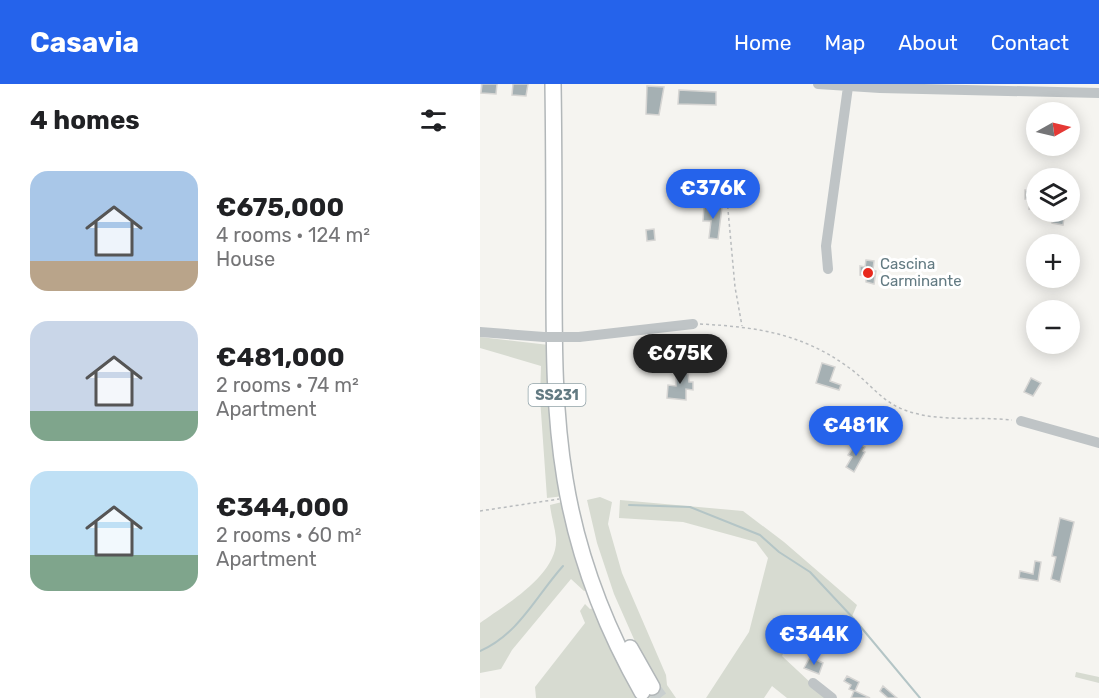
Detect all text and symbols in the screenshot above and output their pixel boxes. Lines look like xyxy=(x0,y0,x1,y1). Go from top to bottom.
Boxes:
text: Casavia xyxy=(30,26,139,59)
text: Home xyxy=(734,30,791,55)
text: Map xyxy=(824,30,865,55)
text: About xyxy=(898,30,958,55)
text: Contact xyxy=(991,30,1069,55)
north arrow xyxy=(1026,102,1080,156)
map controls xyxy=(1026,102,1080,354)
icon: filters xyxy=(417,104,450,137)
text: 4 homes xyxy=(30,105,140,136)
button: layers xyxy=(1026,168,1080,222)
pin: €376K xyxy=(671,169,755,220)
text: €376K xyxy=(680,176,746,200)
text: €675,000 xyxy=(216,192,344,223)
icon: home xyxy=(78,195,150,267)
text: 4 rooms · 124 m² xyxy=(216,223,370,247)
button: + xyxy=(1026,234,1080,288)
text: House xyxy=(216,247,275,271)
place label: Cascina Carminante xyxy=(880,255,962,290)
marker: Cascina Carminante xyxy=(861,266,875,280)
button: − xyxy=(1026,300,1080,354)
pin: €675K xyxy=(638,334,722,385)
text: €675K xyxy=(647,341,713,365)
text: €481,000 xyxy=(216,342,345,373)
icon: home xyxy=(78,345,150,417)
text: 2 rooms · 74 m² xyxy=(216,373,359,397)
road number: SS231 xyxy=(528,384,586,406)
text: Apartment xyxy=(216,397,317,421)
pin: €481K xyxy=(814,406,898,457)
text: €481K xyxy=(823,413,889,437)
text: €344,000 xyxy=(216,492,349,523)
icon: home xyxy=(78,495,150,567)
text: 2 rooms · 60 m² xyxy=(216,523,362,547)
text: Apartment xyxy=(216,547,317,571)
pin: €344K xyxy=(772,615,856,666)
text: €344K xyxy=(779,622,849,646)

